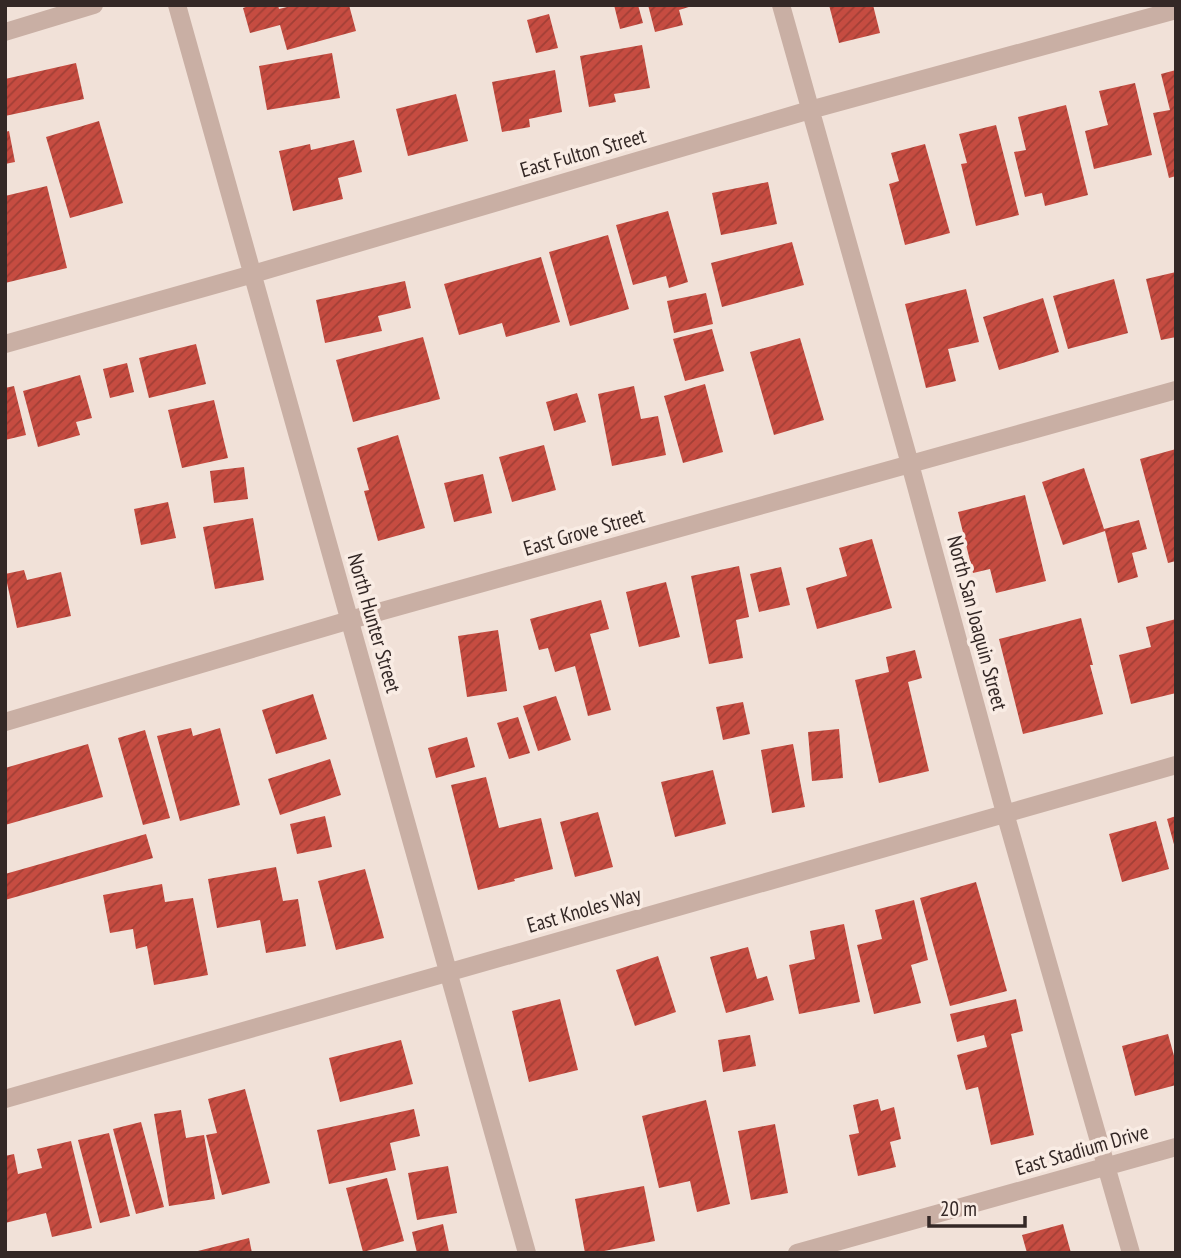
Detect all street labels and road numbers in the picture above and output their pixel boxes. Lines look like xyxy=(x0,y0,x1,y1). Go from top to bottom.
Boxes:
street label: East Fulton Street xyxy=(517,122,649,183)
street label: East Grove Street xyxy=(520,501,648,562)
street label: North San Joaquin Street xyxy=(941,533,1014,713)
street label: North Hunter Street xyxy=(342,550,407,696)
street label: East Knoles Way xyxy=(524,880,644,939)
street label: East Stadium Drive xyxy=(1012,1118,1151,1181)

